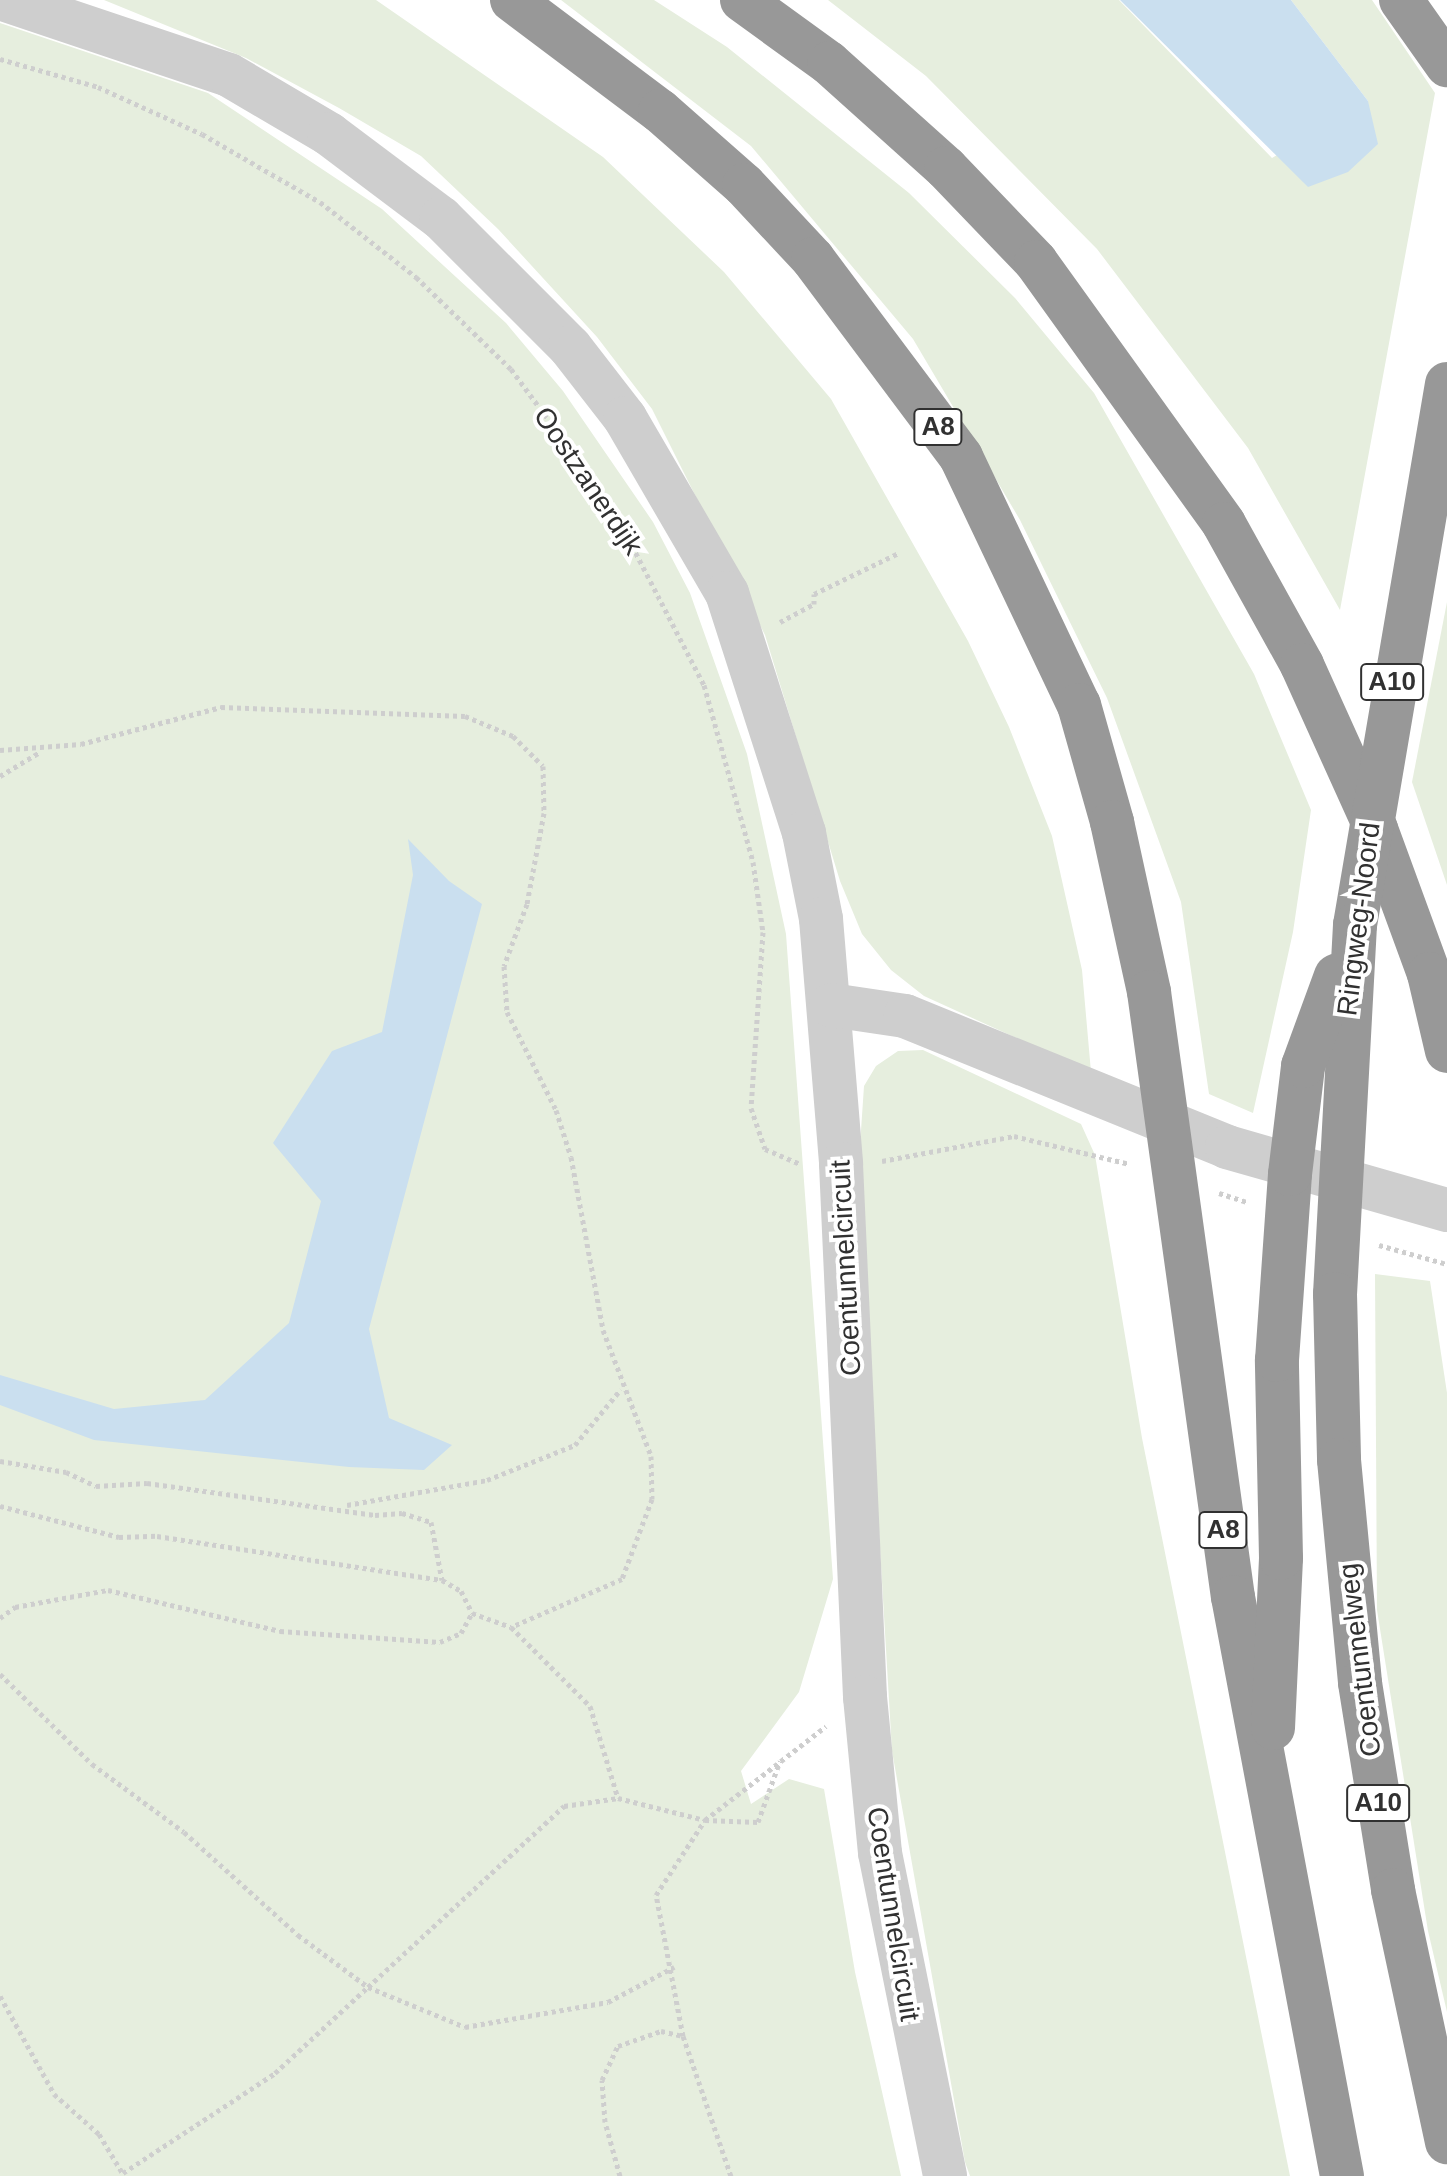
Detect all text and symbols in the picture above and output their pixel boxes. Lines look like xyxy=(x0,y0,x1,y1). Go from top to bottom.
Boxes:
street label: Oostzanerdijk xyxy=(526,401,650,561)
road number: A8 xyxy=(912,405,964,449)
road number: A10 xyxy=(1360,660,1424,704)
street label: Ringweg-Noord xyxy=(1330,820,1388,1018)
street label: Coentunnelcircuit xyxy=(824,1159,868,1377)
road number: A8 xyxy=(1197,1508,1249,1552)
street label: Coentunnelweg xyxy=(1331,1561,1389,1759)
road number: A10 xyxy=(1346,1781,1410,1825)
street label: Coentunnelcircuit xyxy=(859,1805,927,2023)

